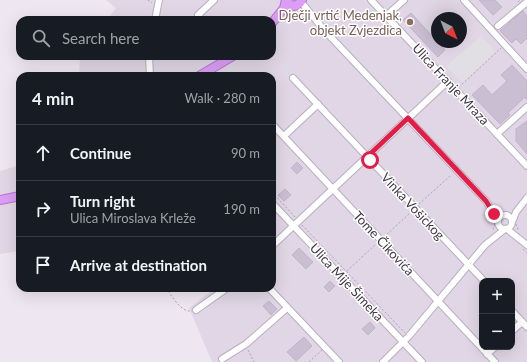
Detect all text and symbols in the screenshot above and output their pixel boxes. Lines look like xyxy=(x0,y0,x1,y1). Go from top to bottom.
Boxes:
place label: Dječji vrtić Medenjak, objekt Zvjezdica xyxy=(279,7,402,38)
north arrow xyxy=(431,12,467,48)
search box xyxy=(16,16,276,60)
marker: Dječji vrtić Medenjak, objekt Zvjezdica xyxy=(405,17,415,27)
icon: search xyxy=(30,27,52,49)
text: Search here xyxy=(62,29,139,47)
street label: Ulica Franje Mraza xyxy=(409,40,493,128)
text: 4 min xyxy=(32,88,74,109)
text: Walk · 280 m xyxy=(184,90,260,106)
icon: ahead xyxy=(32,142,54,164)
text: Continue xyxy=(70,144,131,162)
text: 90 m xyxy=(231,145,260,161)
route start xyxy=(361,151,379,169)
street label: Vinka Vošickog xyxy=(378,169,448,243)
text: Turn right xyxy=(70,192,135,210)
icon: right xyxy=(32,198,54,220)
text: 190 m xyxy=(223,201,260,217)
route end xyxy=(485,205,503,223)
street label: Tome Čikovića xyxy=(350,208,418,278)
text: Ulica Miroslava Krleže xyxy=(70,210,196,226)
street label: Ulica Mije Šimeka xyxy=(307,240,387,324)
icon: arrive xyxy=(32,254,54,276)
text: Arrive at destination xyxy=(70,256,207,274)
map controls xyxy=(479,278,515,350)
button: + xyxy=(479,278,515,314)
button: − xyxy=(479,314,515,350)

